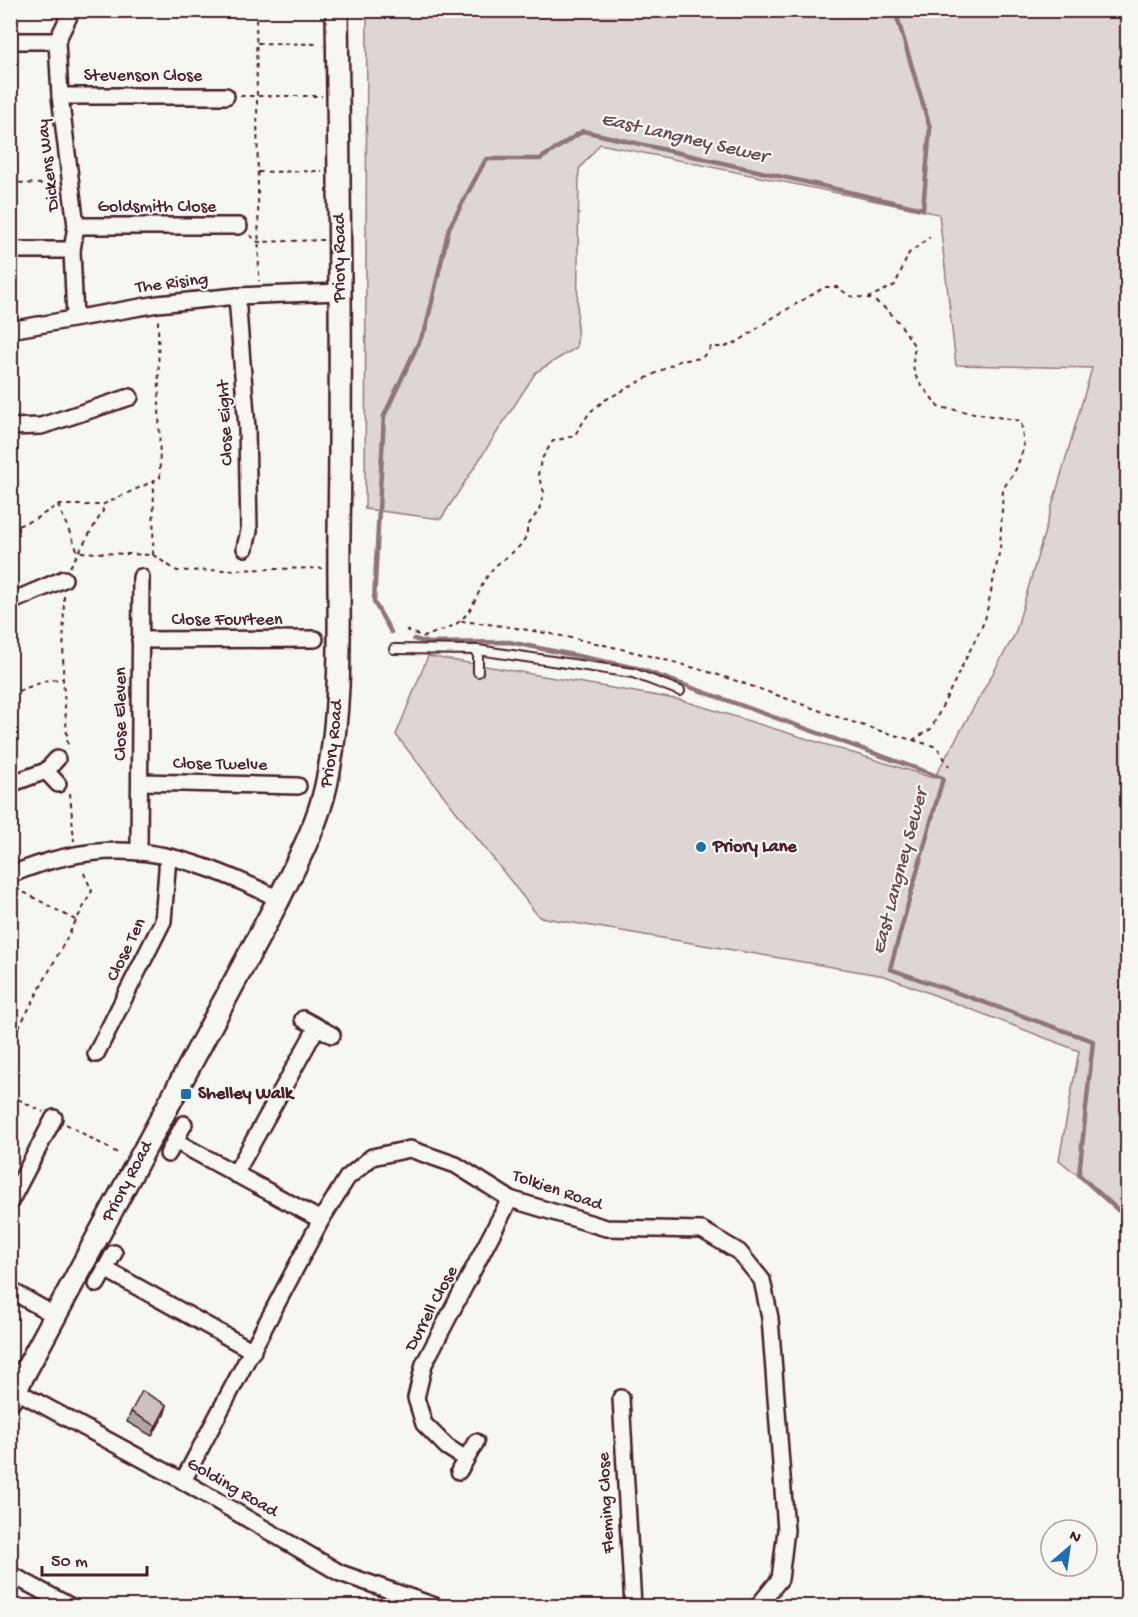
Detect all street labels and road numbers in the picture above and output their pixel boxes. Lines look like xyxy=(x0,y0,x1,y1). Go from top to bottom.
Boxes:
street label: Stevenson Close xyxy=(84,66,203,87)
street label: Dickens Way xyxy=(33,118,65,213)
street label: Goldsmith Close xyxy=(98,197,217,218)
street label: Priory Road xyxy=(330,212,351,303)
street label: The Rising xyxy=(134,269,209,299)
street label: Close Eight xyxy=(213,378,239,466)
street label: Close Fourteen xyxy=(171,610,283,631)
street label: Close Eleven xyxy=(111,667,132,761)
street label: Priory Road xyxy=(315,698,348,791)
street label: Close Twelve xyxy=(173,754,268,776)
street label: Close Ten xyxy=(103,914,152,985)
street label: Priory Road xyxy=(97,1136,158,1226)
street label: Tolkien Road xyxy=(508,1166,606,1217)
street label: Durrell Close xyxy=(400,1262,464,1356)
street label: Fleming Close xyxy=(594,1451,620,1555)
street label: Golding Road xyxy=(183,1454,282,1523)

